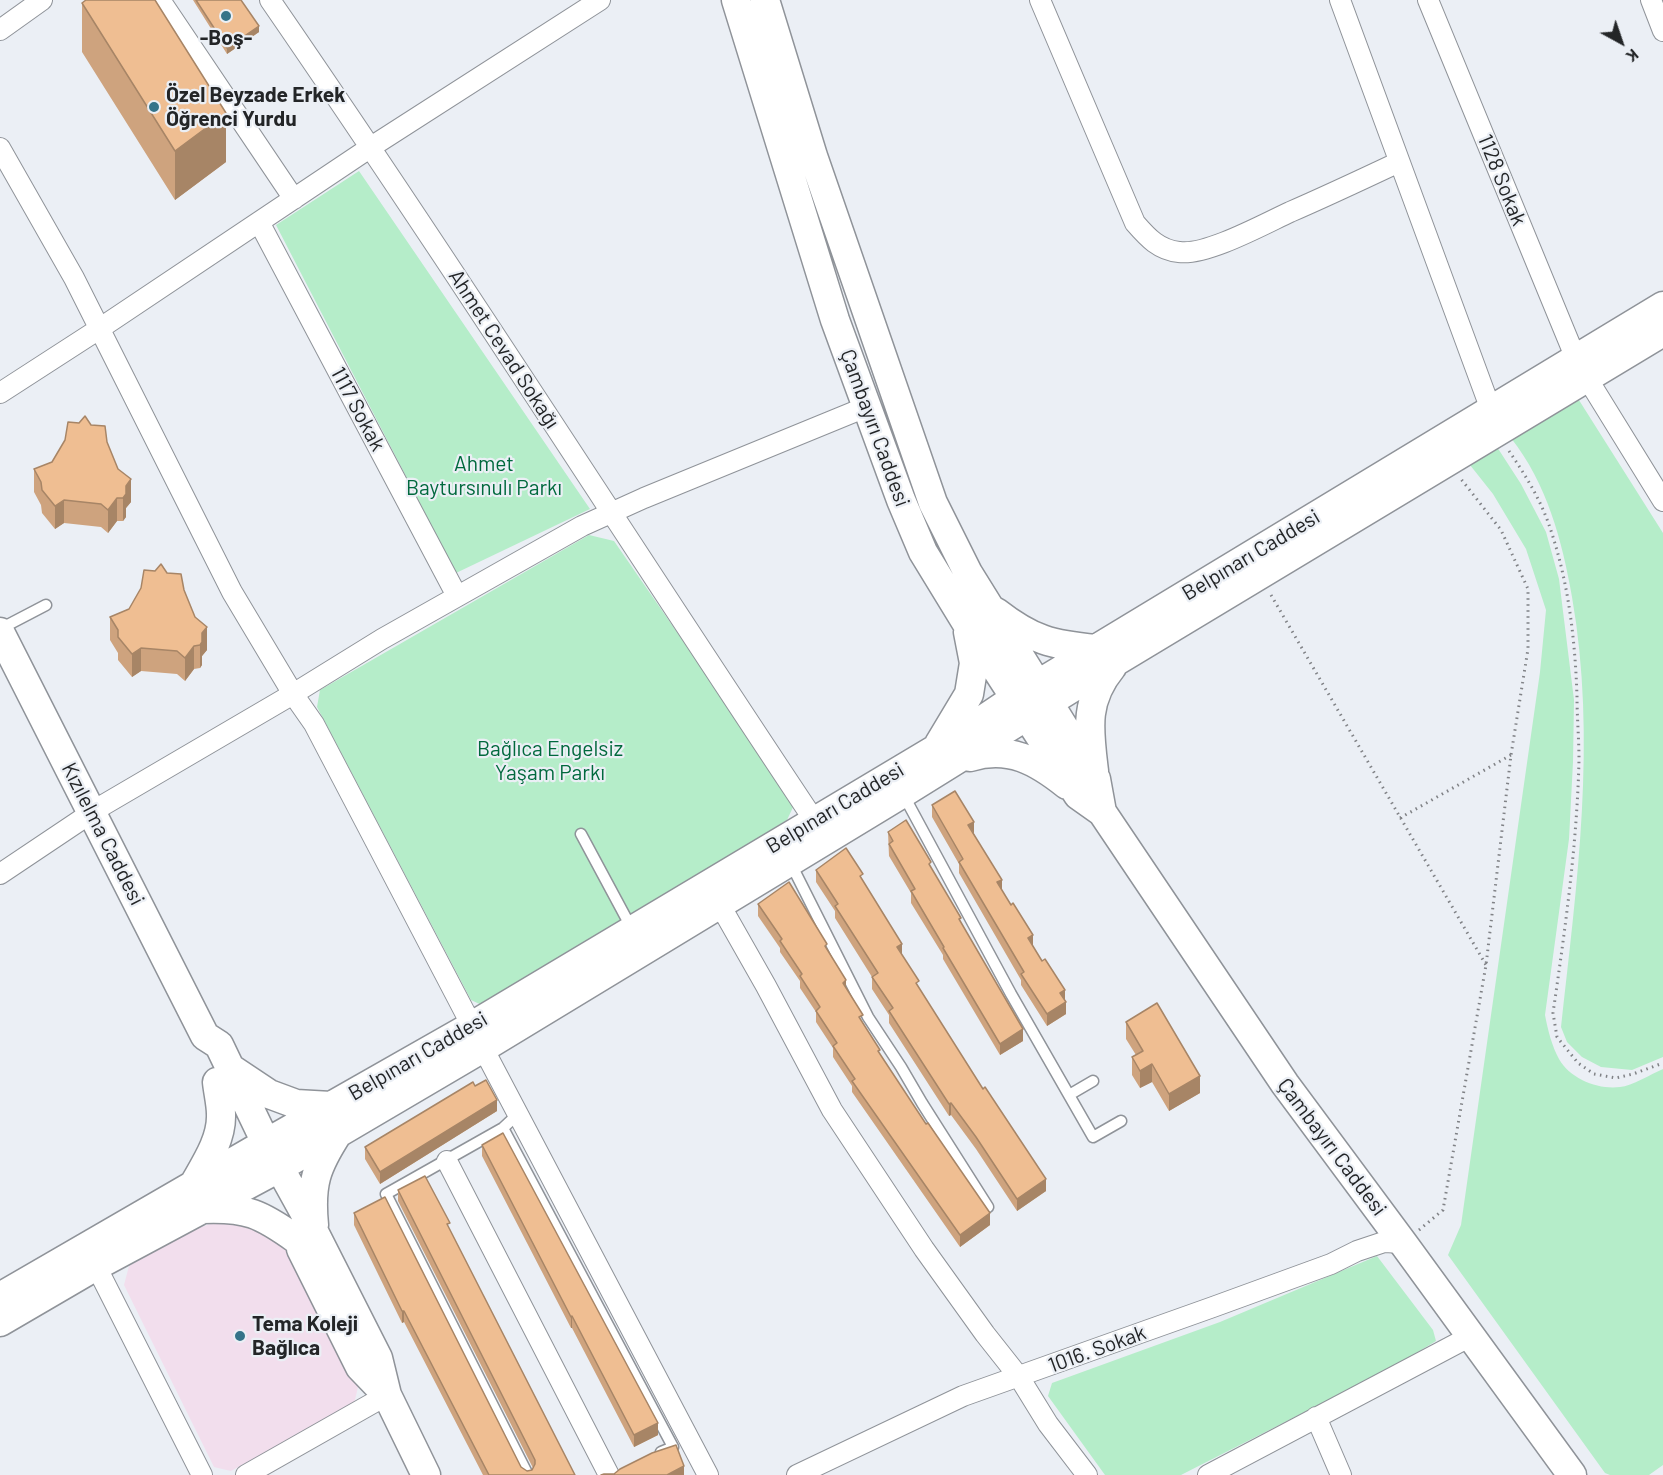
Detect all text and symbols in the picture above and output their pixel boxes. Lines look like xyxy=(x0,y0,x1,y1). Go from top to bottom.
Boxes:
marker: -Boş- xyxy=(219,9,233,23)
north arrow xyxy=(1591,12,1651,72)
place label: -Boş- xyxy=(200,25,252,51)
text: K xyxy=(1623,46,1643,67)
place label: Özel Beyzade Erkek Öğrenci Yurdu xyxy=(166,82,345,132)
marker: Özel Beyzade Erkek Öğrenci Yurdu xyxy=(147,100,161,114)
street label: 1128 Sokak xyxy=(1472,131,1532,229)
street label: Ahmet Cevad Sokağı xyxy=(443,265,565,433)
street label: Çambayırı Caddesi xyxy=(835,346,915,510)
street label: 1117 Sokak xyxy=(325,363,391,455)
park label: Ahmet Baytursınulı Parkı xyxy=(406,451,562,501)
street label: Belpınarı Caddesi xyxy=(1178,504,1324,606)
park label: Bağlıca Engelsiz Yaşam Parkı xyxy=(477,736,623,786)
street label: Belpınarı Caddesi xyxy=(762,757,908,859)
street label: Kızılelma Caddesi xyxy=(56,758,150,910)
street label: Belpınarı Caddesi xyxy=(344,1006,492,1106)
street label: Çambayırı Caddesi xyxy=(1272,1073,1392,1221)
place label: Tema Koleji Bağlıca xyxy=(252,1311,358,1361)
street label: 1016. Sokak xyxy=(1045,1320,1149,1378)
marker: Tema Koleji Bağlıca xyxy=(233,1329,247,1343)

